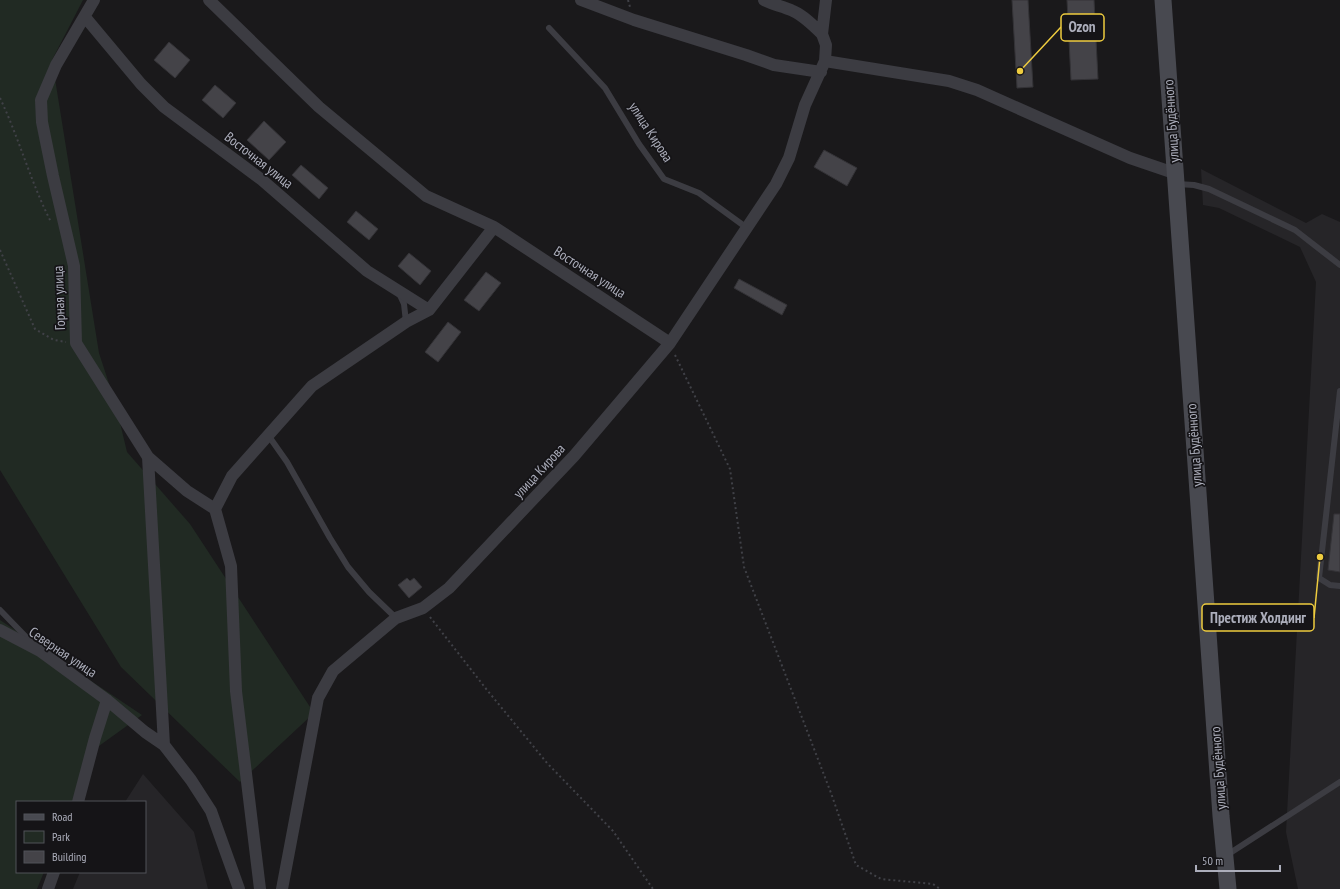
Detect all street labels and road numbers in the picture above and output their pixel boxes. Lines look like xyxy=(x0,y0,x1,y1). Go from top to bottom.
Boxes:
street label: улица Будённого xyxy=(1159,79,1183,163)
street label: улица Кирова xyxy=(625,99,677,165)
street label: Восточная улица xyxy=(221,128,297,192)
street label: Восточная улица xyxy=(551,242,629,302)
street label: Горная улица xyxy=(49,265,69,331)
street label: улица Будённого xyxy=(1182,403,1206,487)
street label: улица Кирова xyxy=(509,440,569,502)
street label: Северная улица xyxy=(26,623,100,681)
street label: улица Будённого xyxy=(1206,726,1230,810)

